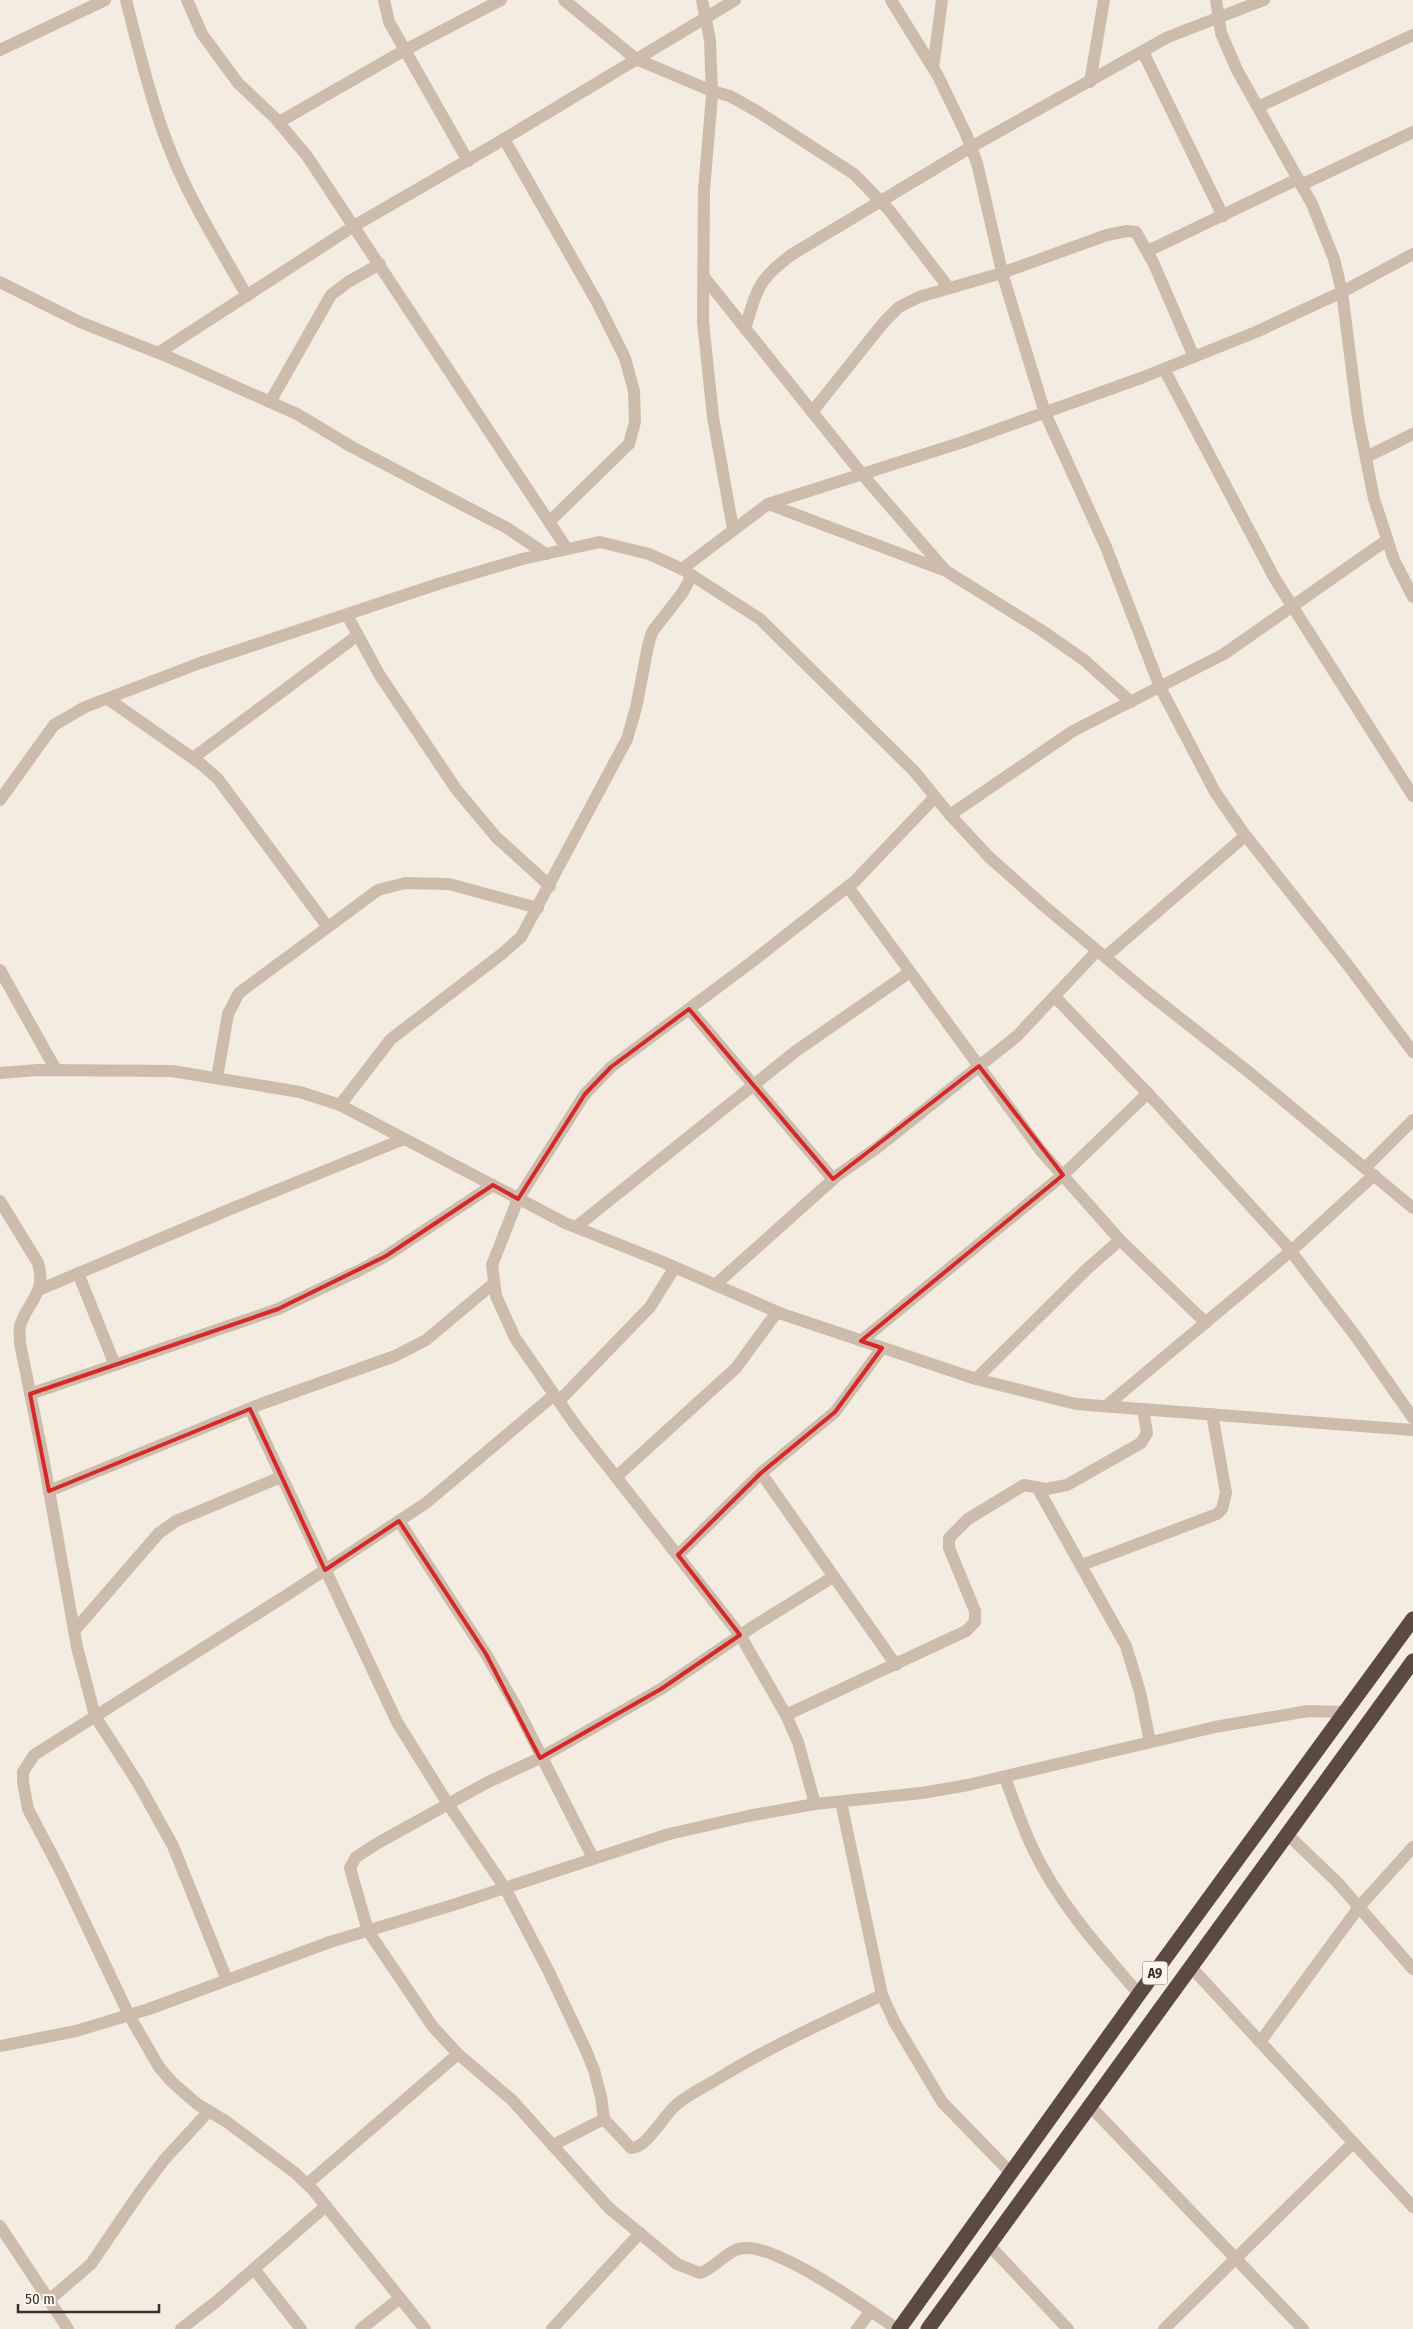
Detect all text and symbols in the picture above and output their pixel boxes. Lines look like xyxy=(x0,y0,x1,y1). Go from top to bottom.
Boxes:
road number: A9 xyxy=(1142,1962,1168,1985)
scale bar xyxy=(18,2282,159,2314)
text: 50 m xyxy=(25,2290,55,2308)

